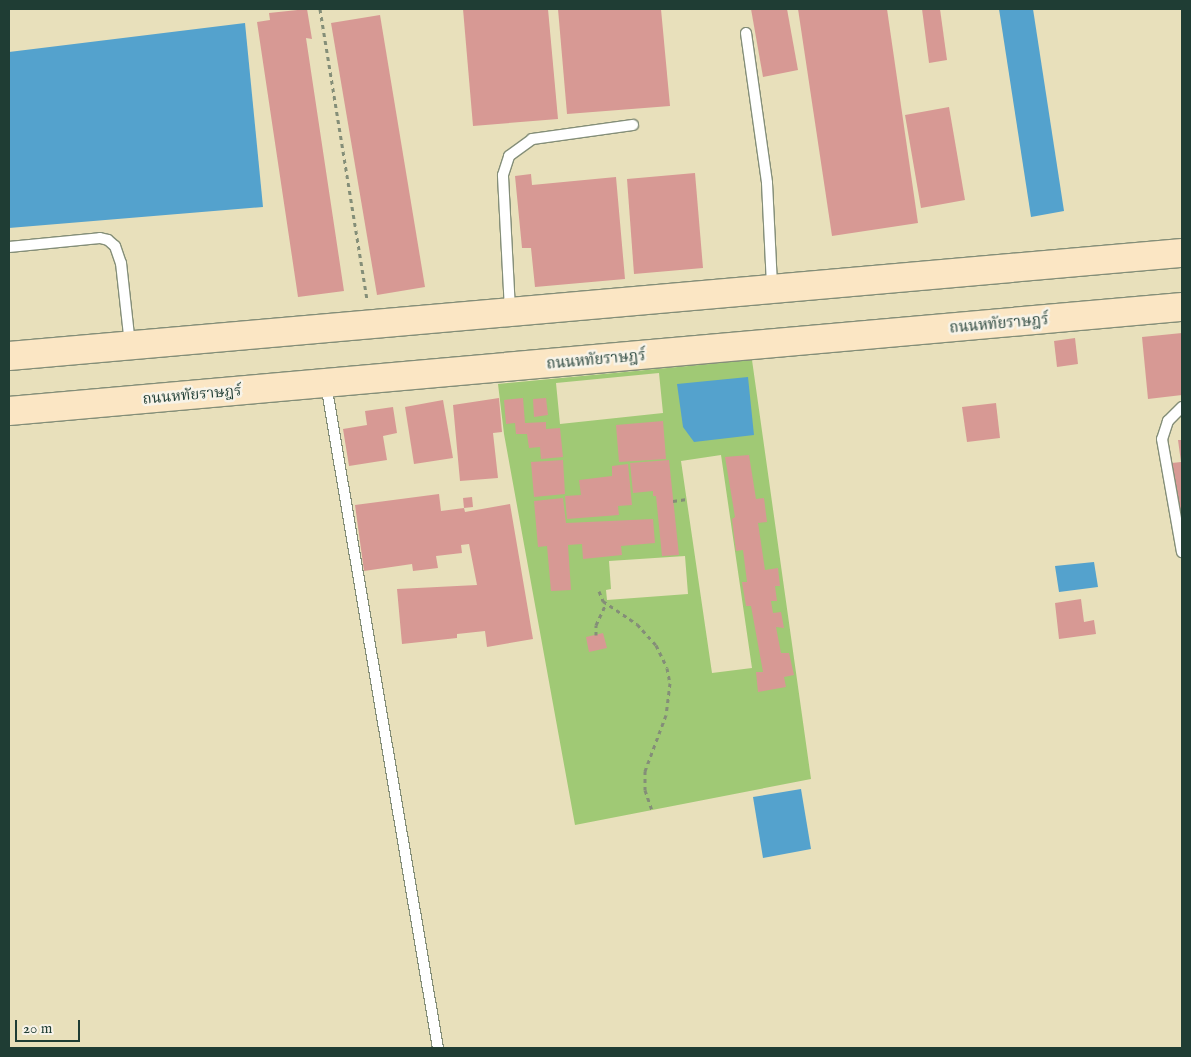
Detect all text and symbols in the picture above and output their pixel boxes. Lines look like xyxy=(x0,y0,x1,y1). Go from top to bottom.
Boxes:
street label: ถนนหทัยราษฎร์ xyxy=(949,311,1049,337)
street label: ถนนหทัยราษฎร์ xyxy=(546,347,646,373)
street label: ถนนหทัยราษฎร์ xyxy=(142,382,242,408)
scale bar xyxy=(18,1010,82,1042)
text: 20 m xyxy=(23,1019,52,1038)

